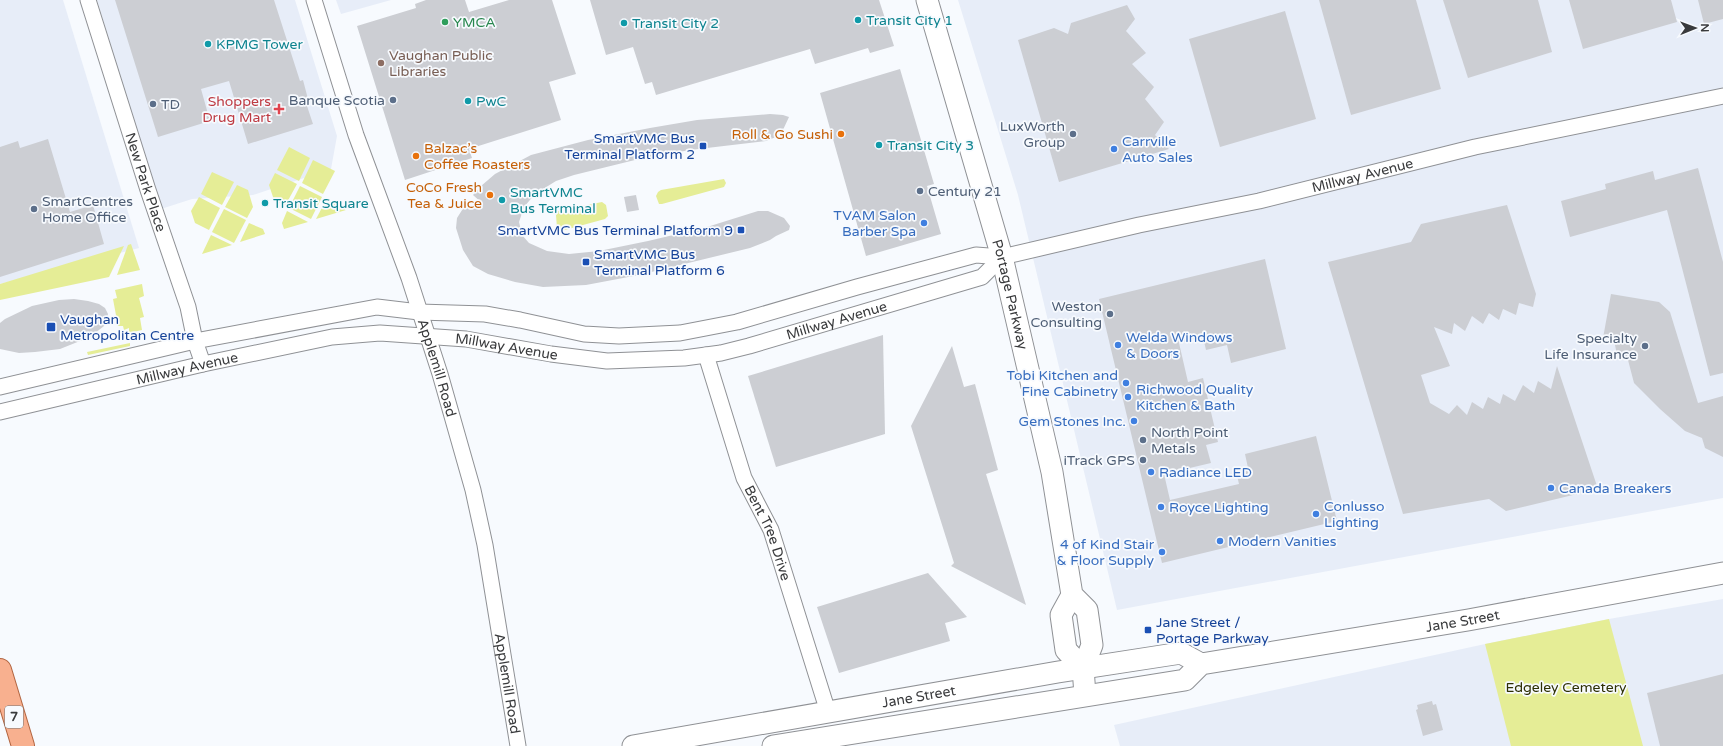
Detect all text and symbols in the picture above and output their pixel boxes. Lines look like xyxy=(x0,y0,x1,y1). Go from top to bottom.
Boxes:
north arrow xyxy=(1675,8,1715,48)
place label: Transit City 1 xyxy=(866,12,953,29)
place label: YMCA xyxy=(453,14,496,31)
place label: Transit City 2 xyxy=(632,15,719,32)
marker: Transit City 1 xyxy=(853,15,863,25)
marker: YMCA xyxy=(440,17,450,27)
marker: Transit City 2 xyxy=(619,18,629,28)
text: N xyxy=(1698,23,1711,32)
place label: KPMG Tower xyxy=(216,36,304,53)
marker: KPMG Tower xyxy=(203,39,213,49)
place label: Vaughan Public Libraries xyxy=(389,47,493,80)
marker: Vaughan Public Libraries xyxy=(376,58,386,68)
place label: Banque Scotia xyxy=(289,92,385,109)
place label: Shoppers Drug Mart xyxy=(202,93,272,126)
place label: PwC xyxy=(476,93,506,110)
marker: Banque Scotia xyxy=(388,95,398,105)
place label: TD xyxy=(161,96,180,113)
marker: PwC xyxy=(463,96,473,106)
marker: TD xyxy=(148,99,158,109)
marker: Shoppers Drug Mart xyxy=(274,104,284,114)
place label: LuxWorth Group xyxy=(1000,118,1065,151)
place label: Roll & Go Sushi xyxy=(732,126,833,143)
marker: Roll & Go Sushi xyxy=(836,129,846,139)
marker: LuxWorth Group xyxy=(1068,129,1078,139)
street label: New Park Place xyxy=(122,130,170,234)
place label: SmartVMC Bus Terminal Platform 2 xyxy=(564,130,695,163)
place label: Carrville Auto Sales xyxy=(1122,133,1193,166)
place label: Transit City 3 xyxy=(887,137,974,154)
place label: Balzac’s Coffee Roasters xyxy=(424,140,530,173)
marker: Transit City 3 xyxy=(874,140,884,150)
marker: SmartVMC Bus Terminal Platform 2 xyxy=(698,141,708,151)
marker: Carrville Auto Sales xyxy=(1109,144,1119,154)
marker: Balzac’s Coffee Roasters xyxy=(411,151,421,161)
street label: Millway Avenue xyxy=(1310,154,1415,196)
place label: CoCo Fresh Tea & Juice xyxy=(406,179,482,212)
place label: Century 21 xyxy=(928,183,1002,200)
place label: SmartVMC Bus Terminal xyxy=(510,184,596,217)
marker: Century 21 xyxy=(915,186,925,196)
marker: CoCo Fresh Tea & Juice xyxy=(485,190,495,200)
place label: SmartCentres Home Office xyxy=(42,193,133,226)
place label: Transit Square xyxy=(273,195,369,212)
marker: SmartVMC Bus Terminal xyxy=(497,195,507,205)
marker: Transit Square xyxy=(260,198,270,208)
marker: SmartCentres Home Office xyxy=(29,204,39,214)
place label: TVAM Salon Barber Spa xyxy=(833,207,916,240)
marker: TVAM Salon Barber Spa xyxy=(919,218,929,228)
place label: SmartVMC Bus Terminal Platform 9 xyxy=(497,222,733,239)
marker: SmartVMC Bus Terminal Platform 9 xyxy=(736,225,746,235)
street label: Portage Parkway xyxy=(989,237,1032,352)
place label: SmartVMC Bus Terminal Platform 6 xyxy=(594,246,725,279)
marker: SmartVMC Bus Terminal Platform 6 xyxy=(581,257,591,267)
street label: Millway Avenue xyxy=(784,297,889,343)
place label: Weston Consulting xyxy=(1031,298,1102,331)
marker: Weston Consulting xyxy=(1105,309,1115,319)
place label: Vaughan Metropolitan Centre xyxy=(60,311,194,344)
street label: Applemill Road xyxy=(414,317,460,419)
marker: Vaughan Metropolitan Centre xyxy=(45,321,57,333)
place label: Welda Windows & Doors xyxy=(1126,329,1233,362)
street label: Millway Avenue xyxy=(455,330,559,363)
place label: Specialty Life Insurance xyxy=(1544,330,1637,363)
marker: Welda Windows & Doors xyxy=(1113,340,1123,350)
marker: Specialty Life Insurance xyxy=(1640,341,1650,351)
street label: Millway Avenue xyxy=(134,348,239,388)
place label: Tobi Kitchen and Fine Cabinetry xyxy=(1006,367,1118,400)
marker: Tobi Kitchen and Fine Cabinetry xyxy=(1121,378,1131,388)
place label: Richwood Quality Kitchen & Bath xyxy=(1136,381,1254,414)
marker: Richwood Quality Kitchen & Bath xyxy=(1123,392,1133,402)
place label: Gem Stones Inc. xyxy=(1019,413,1126,430)
marker: Gem Stones Inc. xyxy=(1129,416,1139,426)
place label: North Point Metals xyxy=(1151,424,1229,457)
marker: North Point Metals xyxy=(1138,435,1148,445)
place label: iTrack GPS xyxy=(1063,452,1135,469)
marker: iTrack GPS xyxy=(1138,455,1148,465)
place label: Radiance LED xyxy=(1159,464,1252,481)
marker: Radiance LED xyxy=(1146,467,1156,477)
place label: Canada Breakers xyxy=(1559,480,1672,497)
street label: Bent Tree Drive xyxy=(741,482,795,583)
marker: Canada Breakers xyxy=(1546,483,1556,493)
place label: Conlusso Lighting xyxy=(1324,498,1385,531)
place label: Royce Lighting xyxy=(1169,499,1269,516)
marker: Royce Lighting xyxy=(1156,502,1166,512)
marker: Conlusso Lighting xyxy=(1311,509,1321,519)
place label: Modern Vanities xyxy=(1228,533,1337,550)
place label: 4 of Kind Stair & Floor Supply xyxy=(1056,536,1155,569)
marker: Modern Vanities xyxy=(1215,536,1225,546)
marker: 4 of Kind Stair & Floor Supply xyxy=(1157,547,1167,557)
street label: Jane Street xyxy=(1424,606,1501,635)
place label: Jane Street / Portage Parkway xyxy=(1156,614,1269,647)
marker: Jane Street / Portage Parkway xyxy=(1143,625,1153,635)
street label: Applemill Road xyxy=(491,632,524,735)
park label: Edgeley Cemetery xyxy=(1505,679,1627,696)
street label: Jane Street xyxy=(880,681,958,711)
road number: 7 xyxy=(5,706,23,728)

